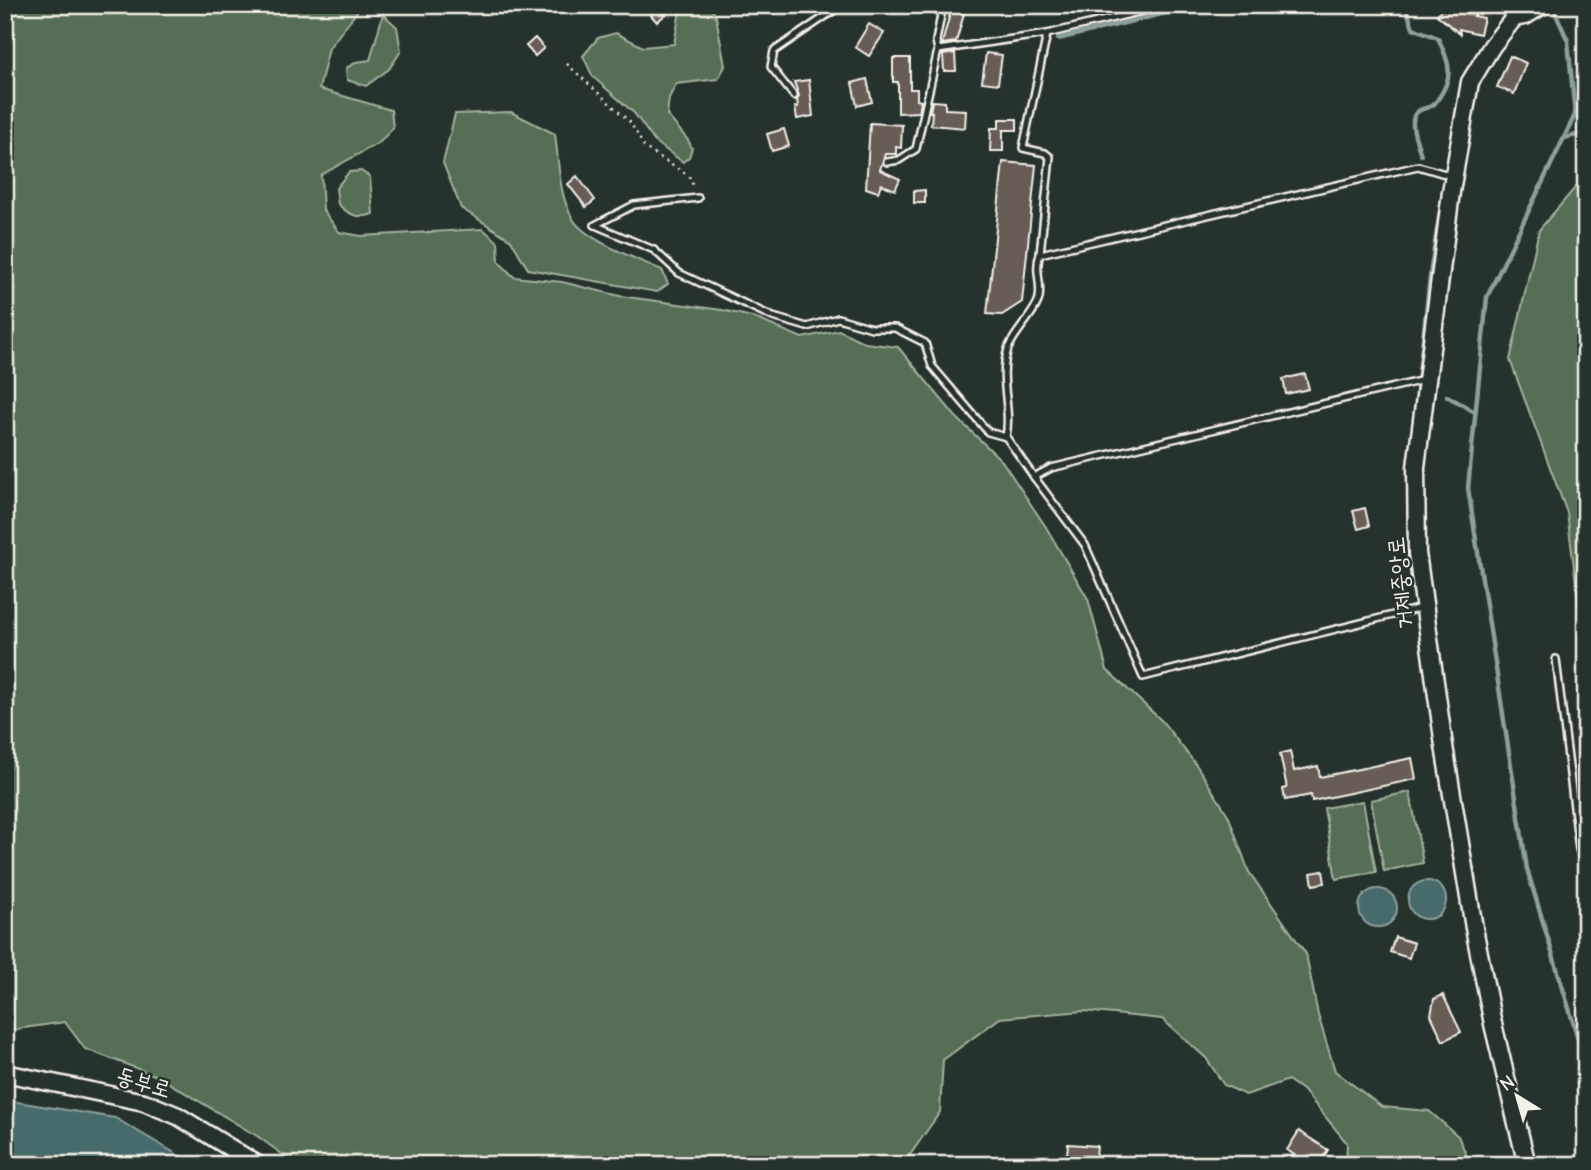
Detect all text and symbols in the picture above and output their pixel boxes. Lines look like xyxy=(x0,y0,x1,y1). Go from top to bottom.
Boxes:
street label: 거제중앙로 xyxy=(1382,536,1419,630)
street label: 동부로 xyxy=(113,1061,174,1104)
north arrow xyxy=(1482,1062,1552,1132)
text: N xyxy=(1496,1071,1519,1096)

